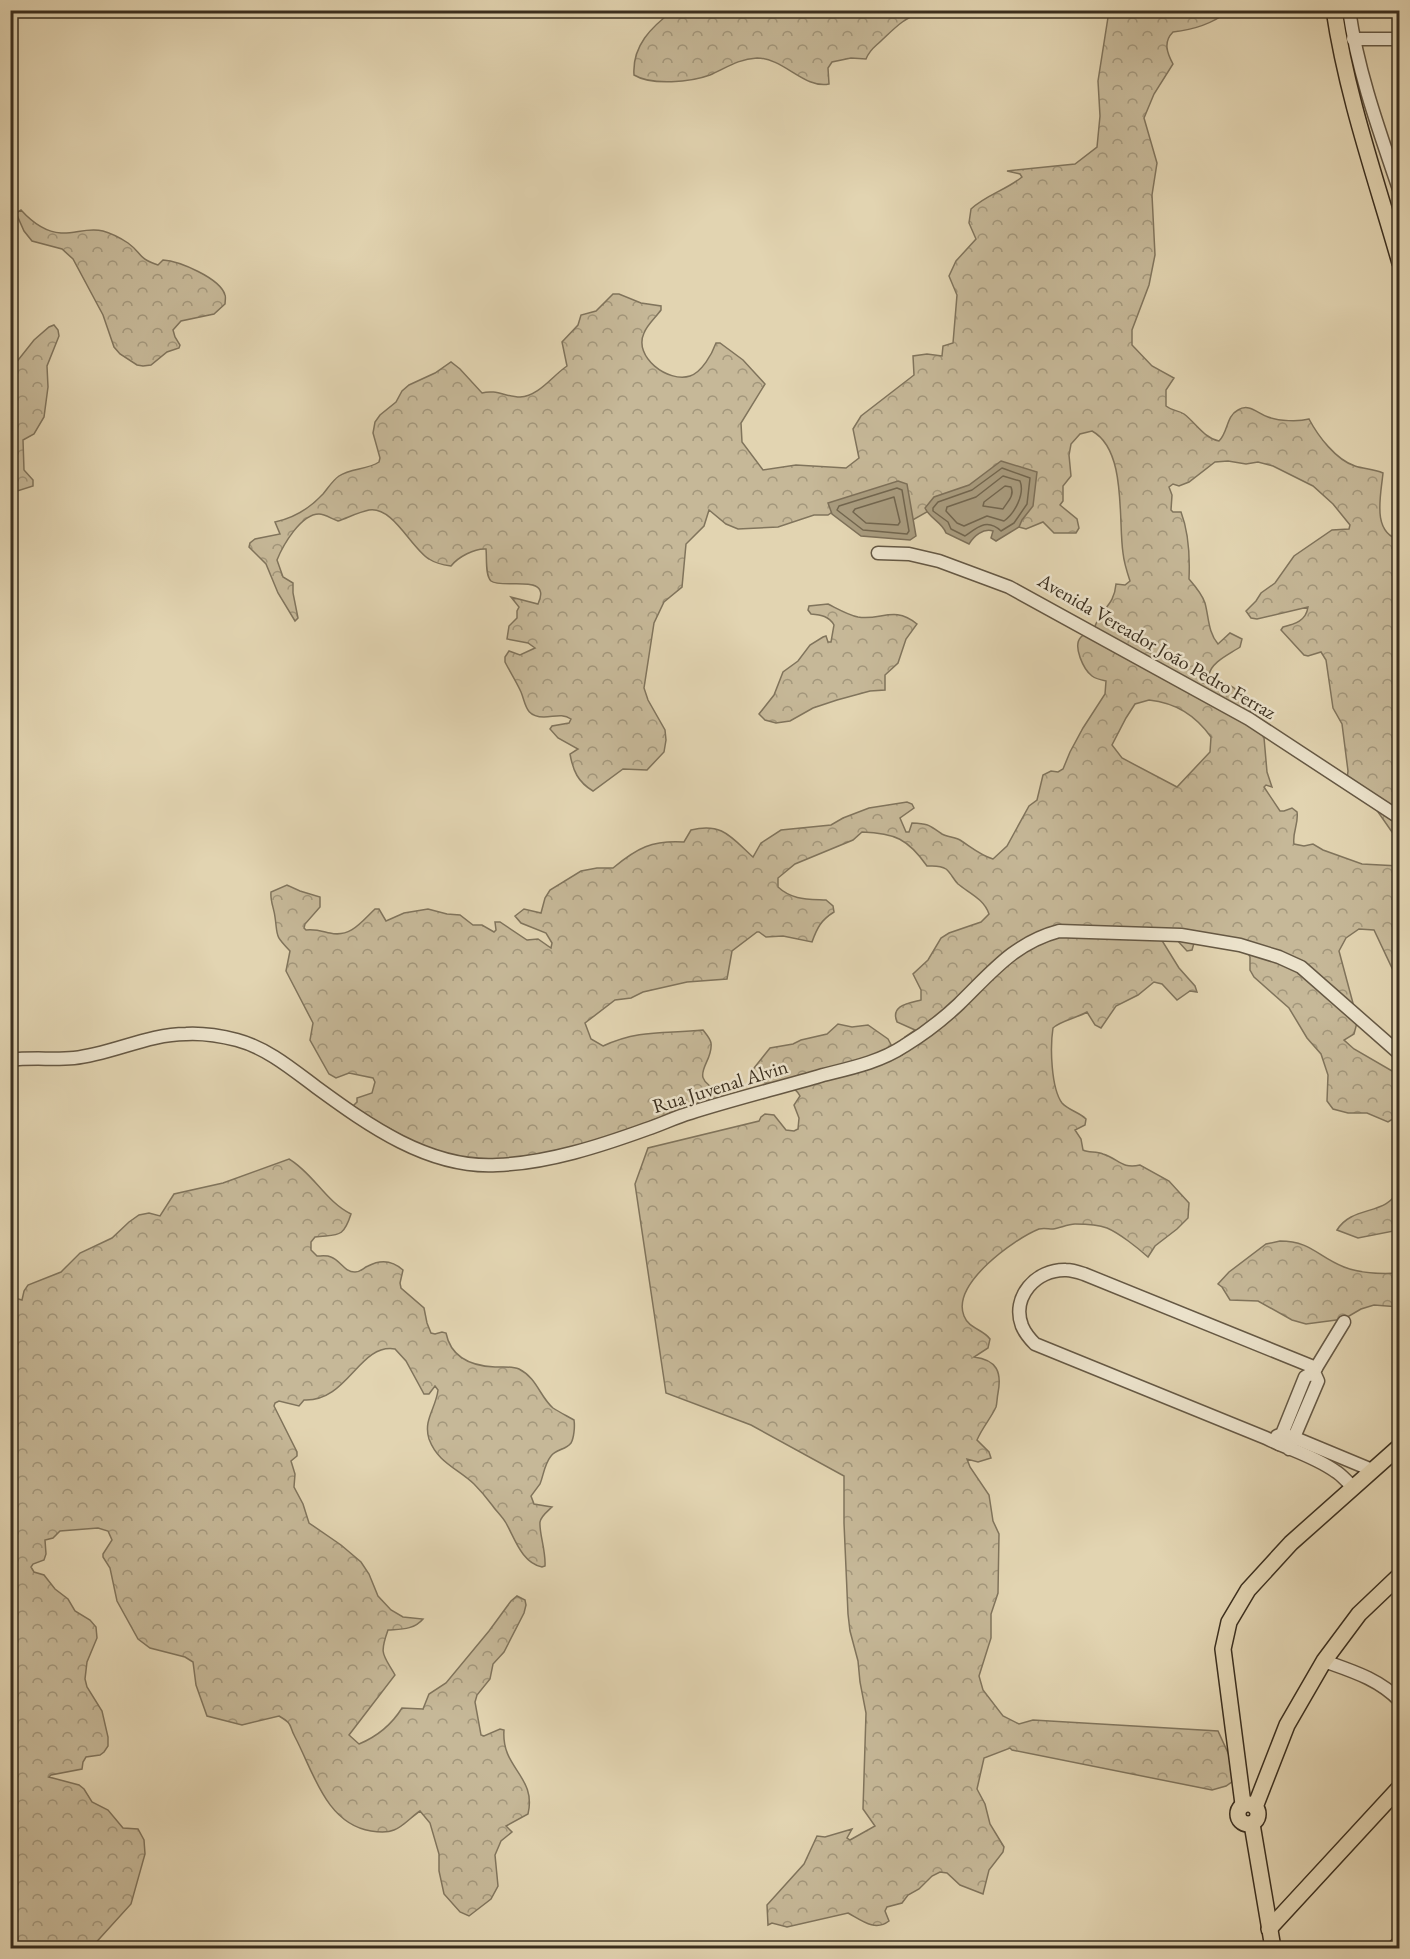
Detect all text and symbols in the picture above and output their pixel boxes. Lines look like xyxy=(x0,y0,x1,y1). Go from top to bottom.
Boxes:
street label: Avenida Vereador João Pedro Ferraz xyxy=(1032,567,1281,725)
street label: Rua Juvenal Alvin xyxy=(649,1053,791,1119)

